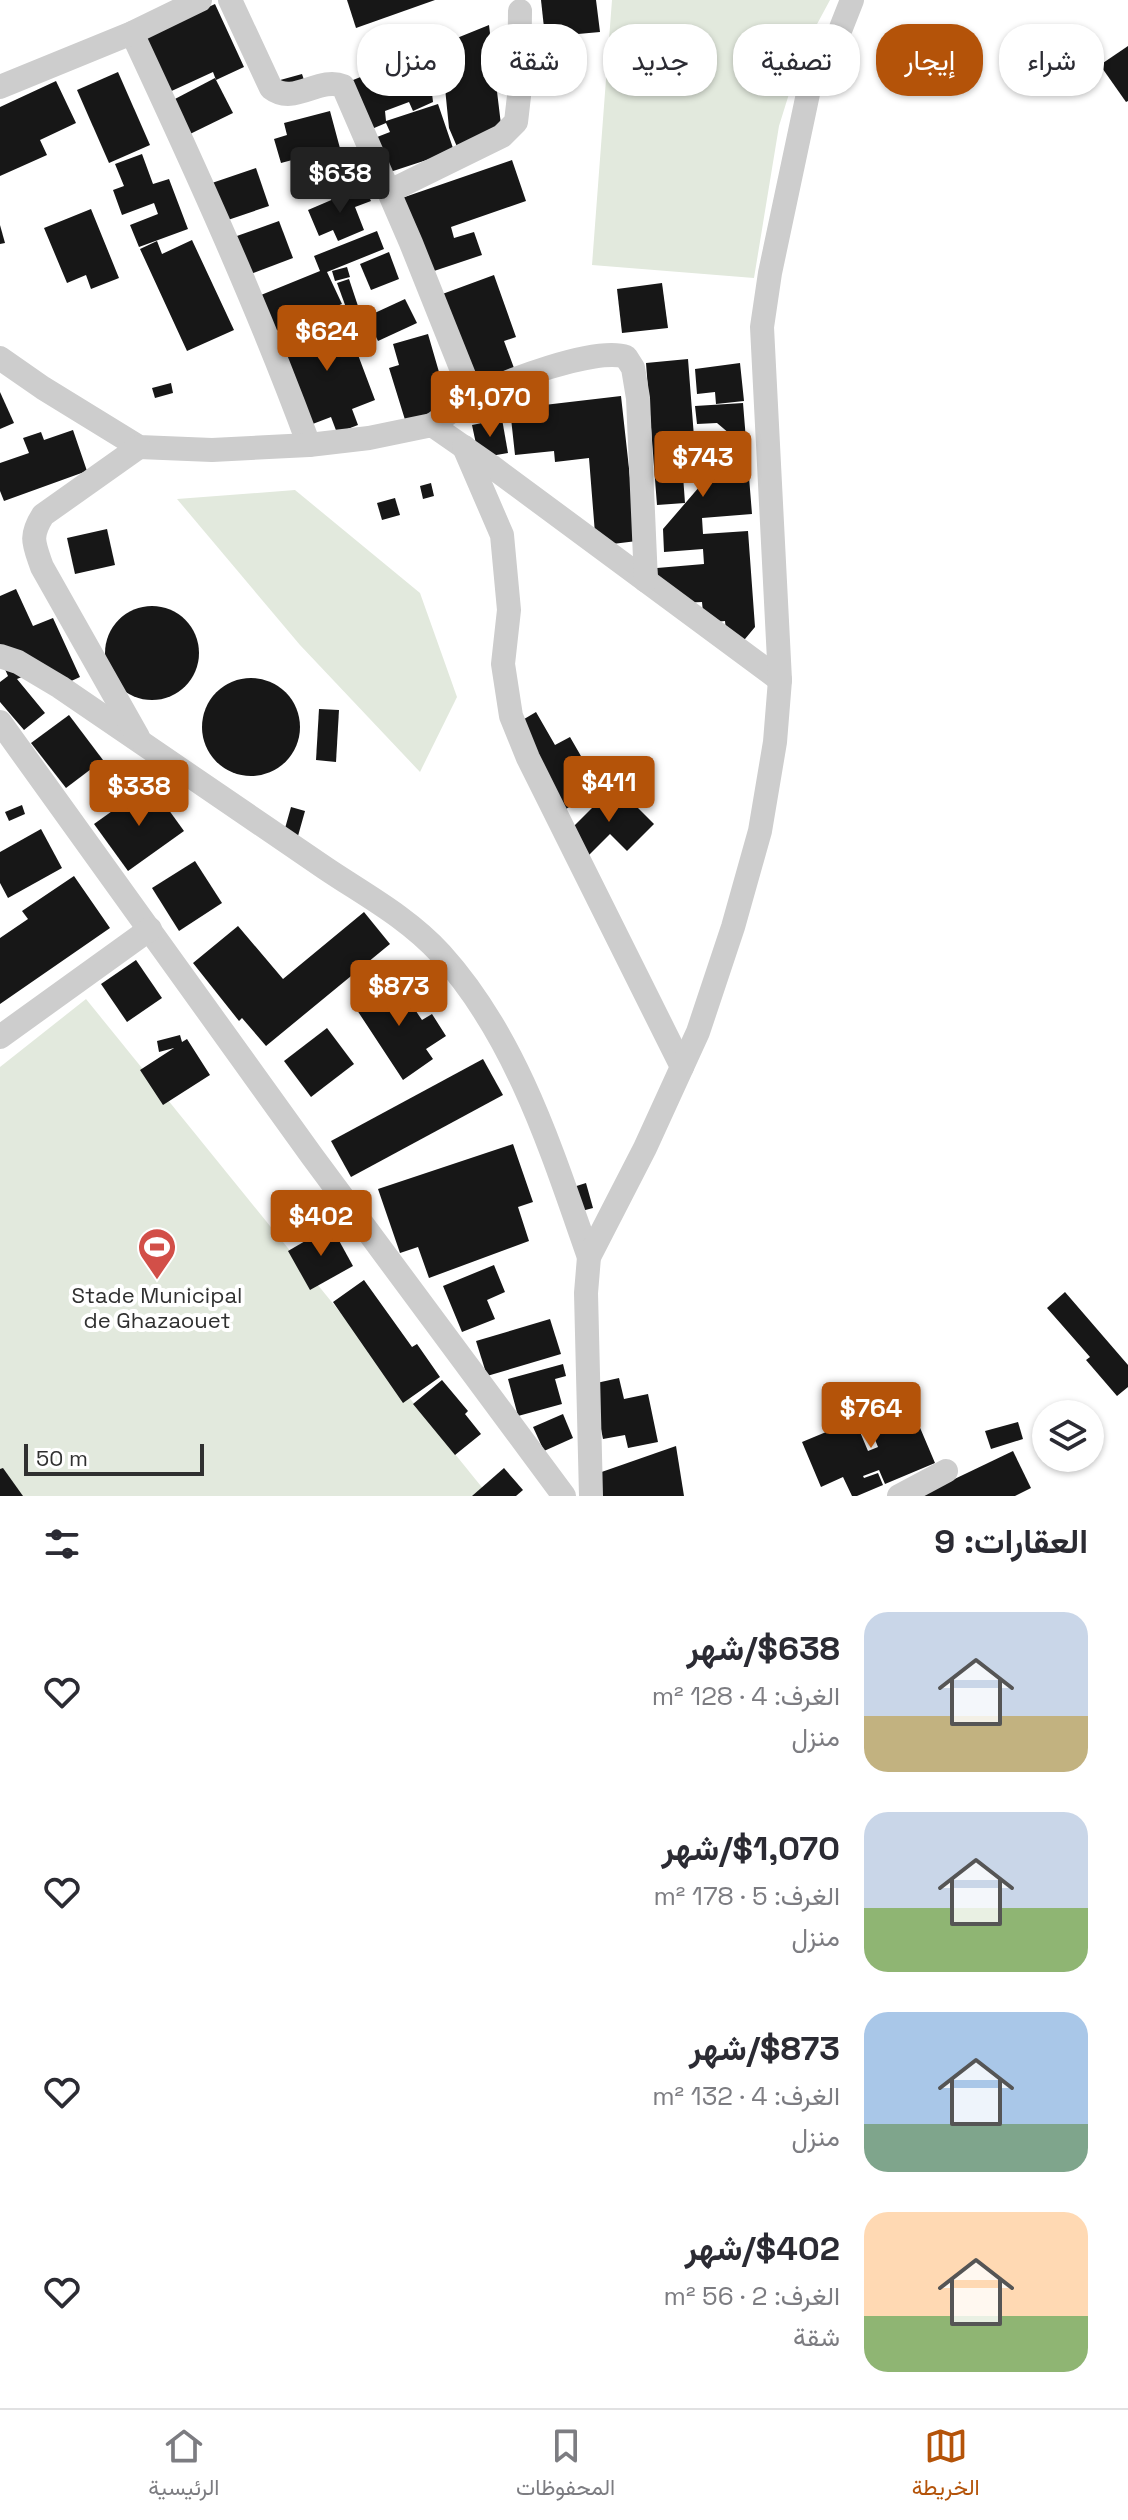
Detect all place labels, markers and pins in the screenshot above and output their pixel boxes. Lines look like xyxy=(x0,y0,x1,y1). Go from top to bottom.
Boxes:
pin: $638 xyxy=(293,147,387,215)
pin: $624 xyxy=(280,305,374,373)
pin: $1,070 xyxy=(425,371,555,439)
pin: $743 xyxy=(656,431,750,499)
pin: $411 xyxy=(562,756,656,824)
pin: $338 xyxy=(92,760,186,828)
pin: $873 xyxy=(352,960,446,1028)
pin: $402 xyxy=(274,1190,368,1258)
sports icon: Stade Municipal de Ghazaouet xyxy=(136,1226,178,1281)
place label: Stade Municipal de Ghazaouet xyxy=(72,1281,242,1334)
pin: $764 xyxy=(824,1382,918,1450)

